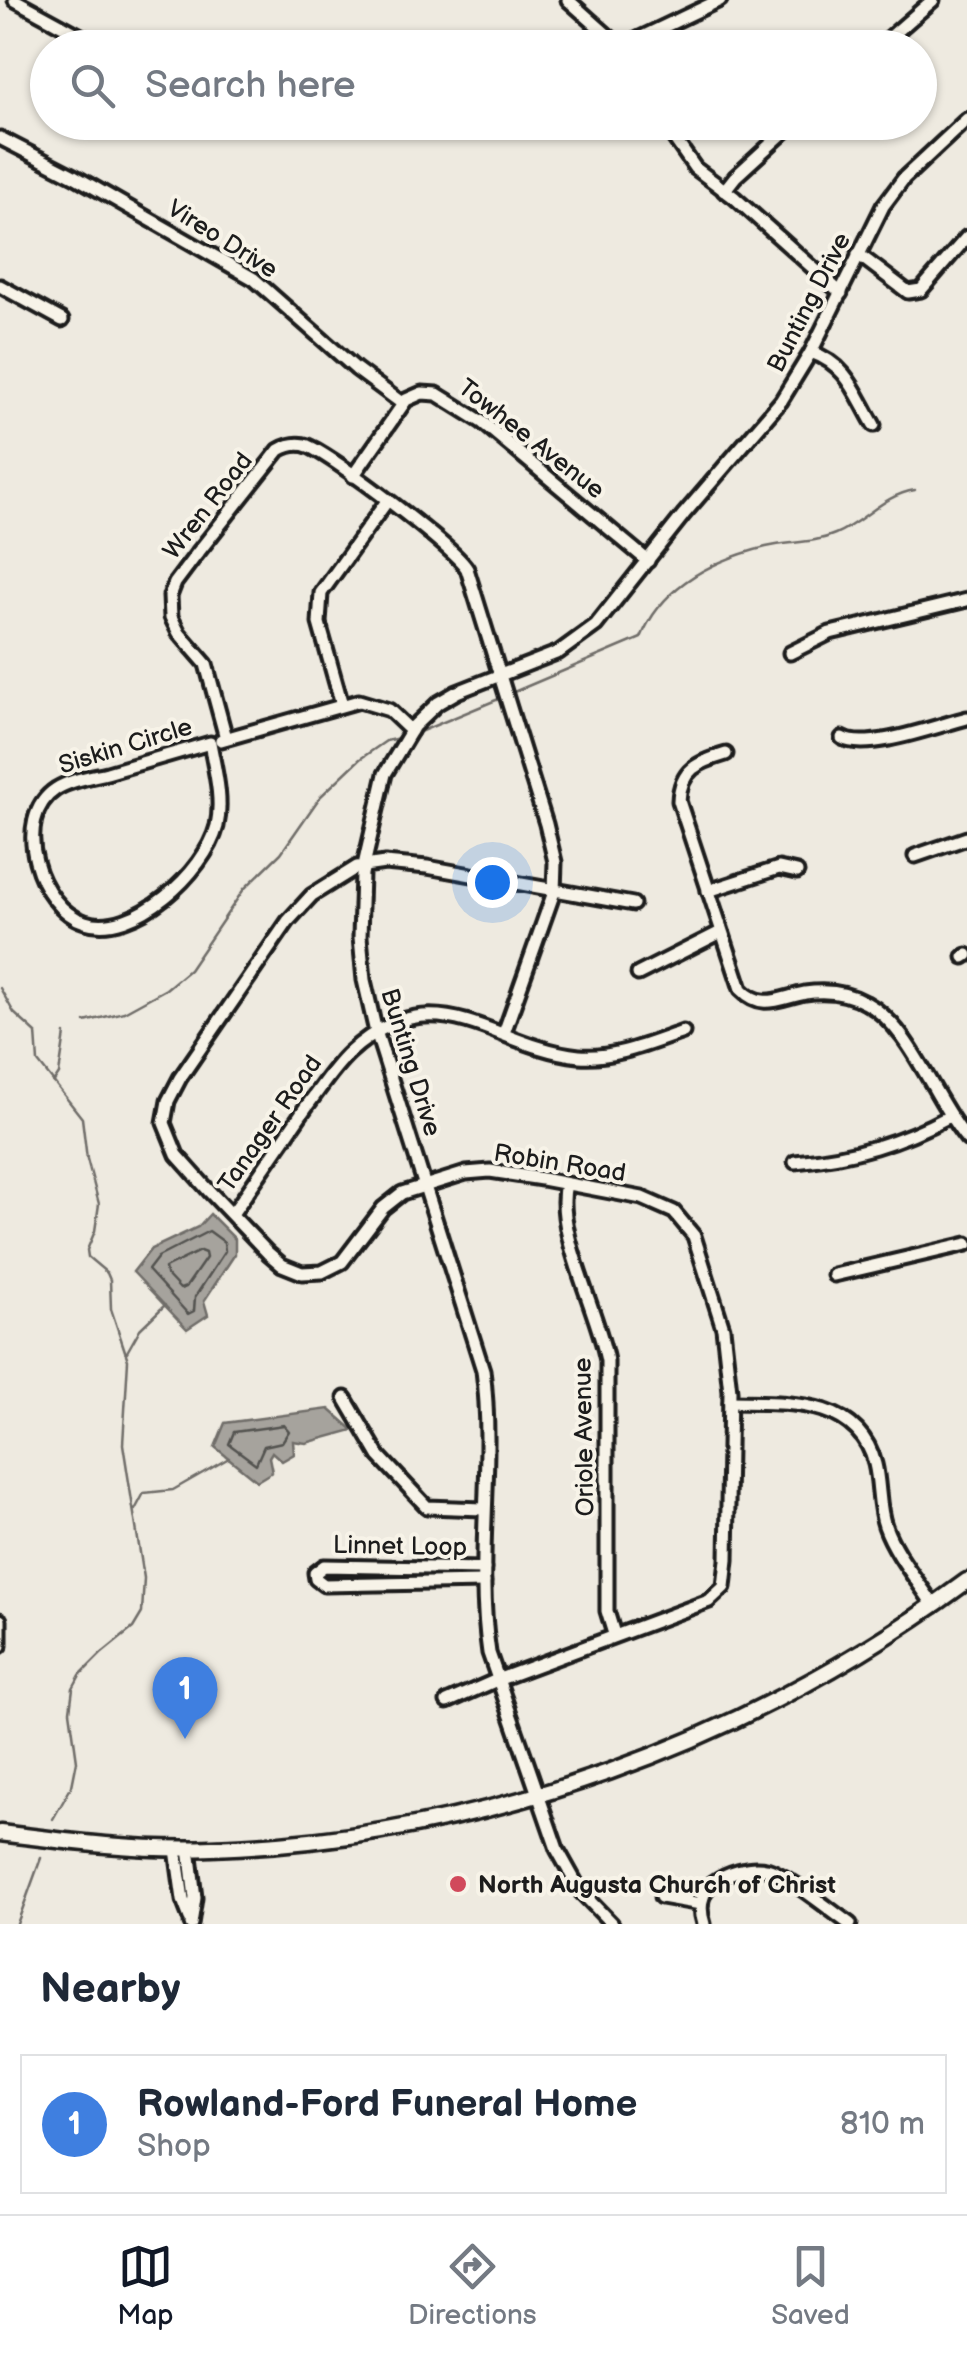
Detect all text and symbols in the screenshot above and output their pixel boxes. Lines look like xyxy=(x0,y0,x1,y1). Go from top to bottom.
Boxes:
search box xyxy=(30,30,937,140)
icon: search xyxy=(65,58,120,113)
text: Search here xyxy=(145,63,356,108)
street label: Vireo Drive xyxy=(161,193,283,285)
street label: Bunting Drive xyxy=(761,227,858,378)
street label: Towhee Avenue xyxy=(452,372,611,506)
street label: Wren Road xyxy=(157,446,260,566)
street label: Siskin Circle xyxy=(55,711,196,781)
your location xyxy=(467,857,518,908)
street label: Bunting Drive xyxy=(373,985,448,1140)
street label: Tanager Road xyxy=(212,1049,329,1198)
street label: Robin Road xyxy=(492,1138,628,1189)
street label: Oriole Avenue xyxy=(568,1357,601,1517)
street label: Linnet Loop xyxy=(333,1530,467,1563)
pin: 1 xyxy=(152,1656,218,1739)
place label: North Augusta Church of Christ xyxy=(478,1870,836,1901)
marker: North Augusta Church of Christ xyxy=(447,1873,469,1895)
text: Nearby xyxy=(40,1964,180,2015)
text: Rowland-Ford Funeral Home xyxy=(137,2082,637,2127)
text: 1 xyxy=(68,2105,81,2144)
text: 810 m xyxy=(840,2105,925,2144)
text: Shop xyxy=(137,2127,211,2166)
tab: Map xyxy=(117,2239,174,2332)
tab: Directions xyxy=(408,2239,537,2332)
tab: Saved xyxy=(771,2239,850,2332)

